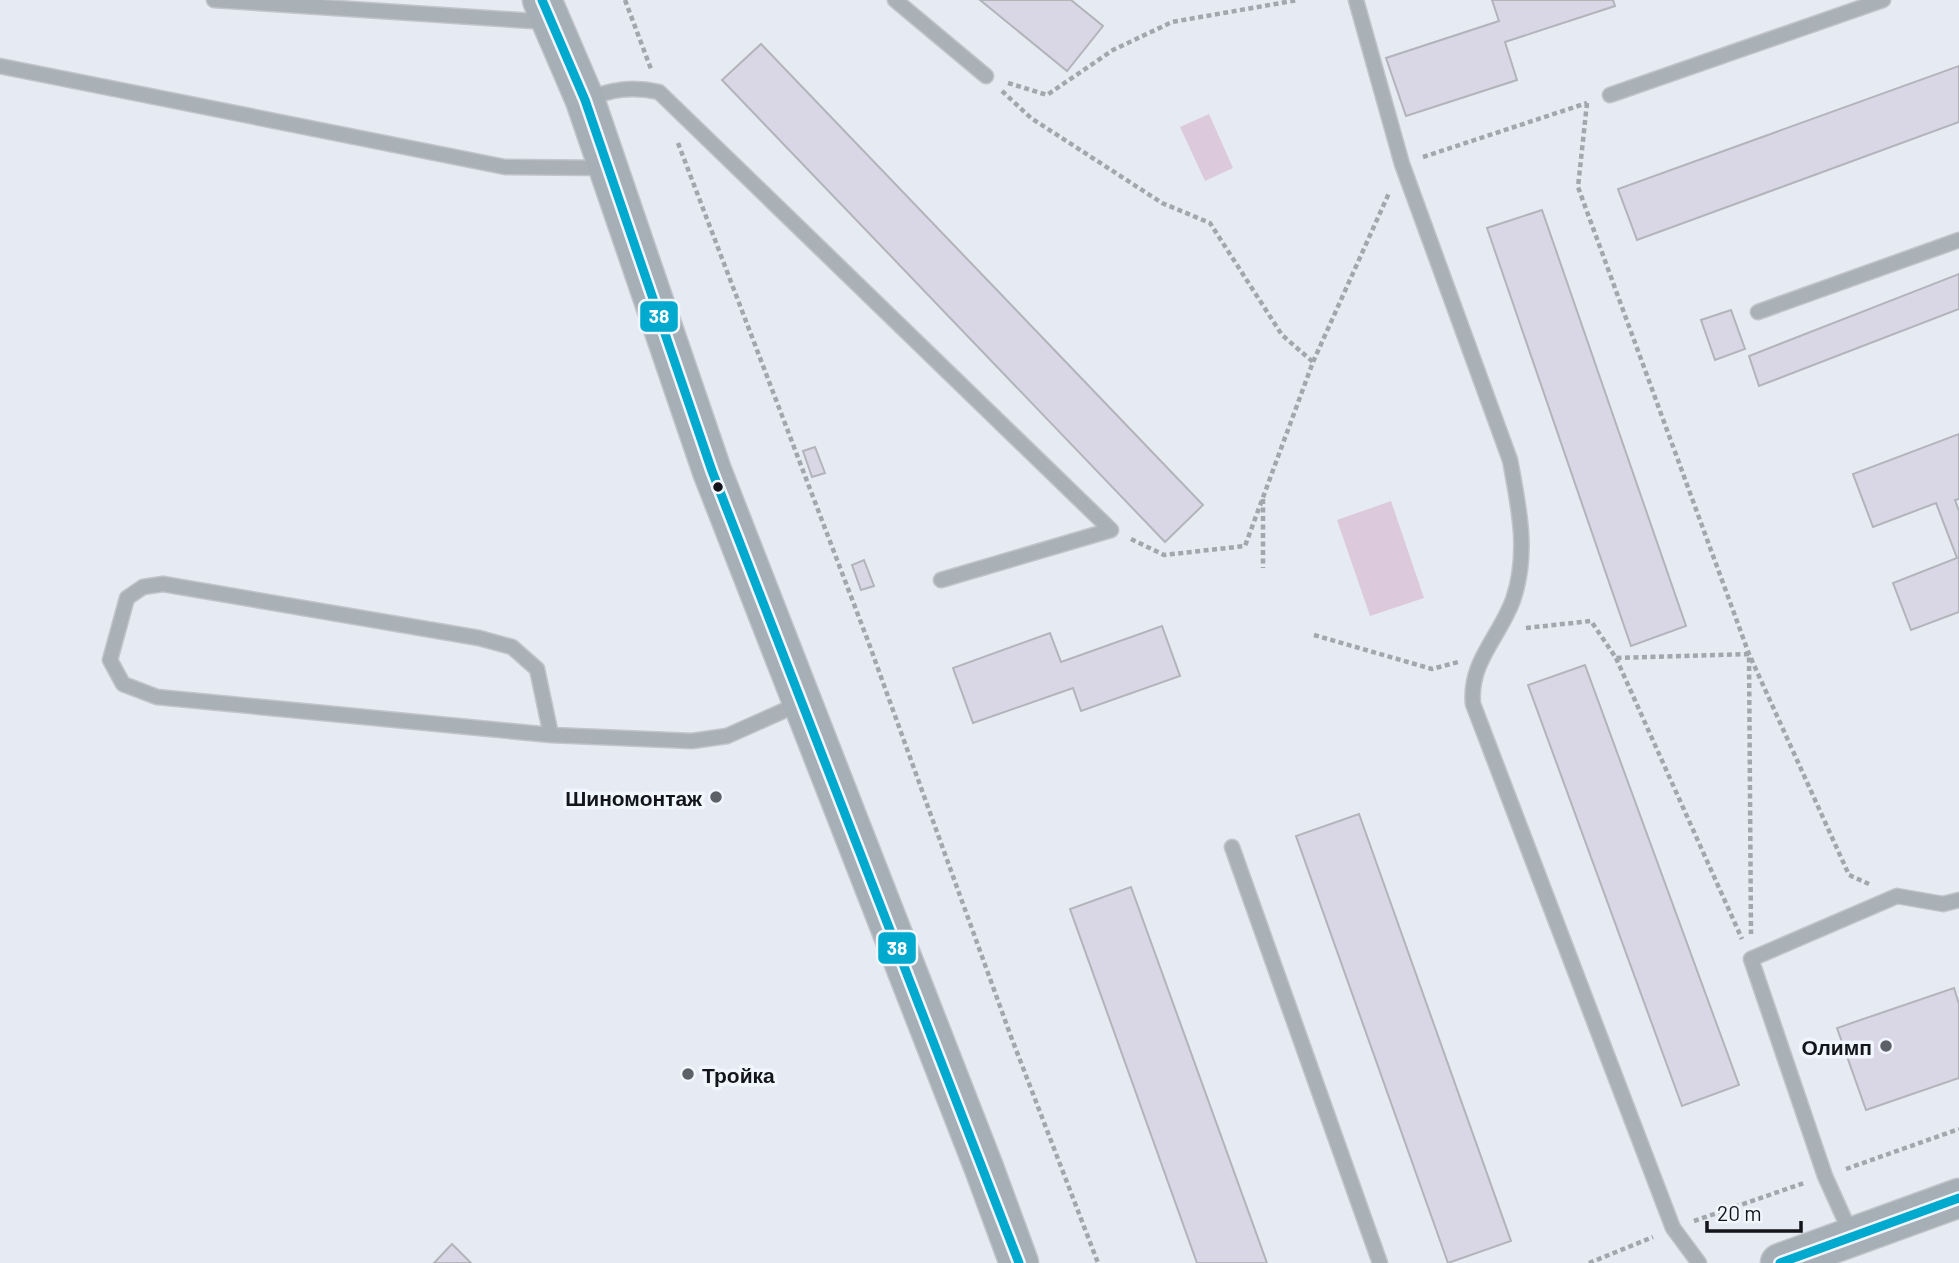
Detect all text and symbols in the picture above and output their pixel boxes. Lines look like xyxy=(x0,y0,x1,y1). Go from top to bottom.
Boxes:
line badge: 38 xyxy=(639,300,679,333)
text: 38 xyxy=(649,304,669,327)
unlabelled marker xyxy=(711,480,725,494)
place label: Шиномонтаж xyxy=(565,785,703,810)
marker: Шиномонтаж xyxy=(708,789,724,805)
line badge: 38 xyxy=(877,931,917,965)
text: 38 xyxy=(887,936,907,959)
place label: Олимп xyxy=(1801,1034,1872,1059)
marker: Олимп xyxy=(1878,1038,1894,1054)
place label: Тройка xyxy=(702,1062,775,1087)
marker: Тройка xyxy=(680,1066,696,1082)
scale bar xyxy=(1707,1190,1801,1234)
text: 20 m xyxy=(1717,1200,1762,1225)

